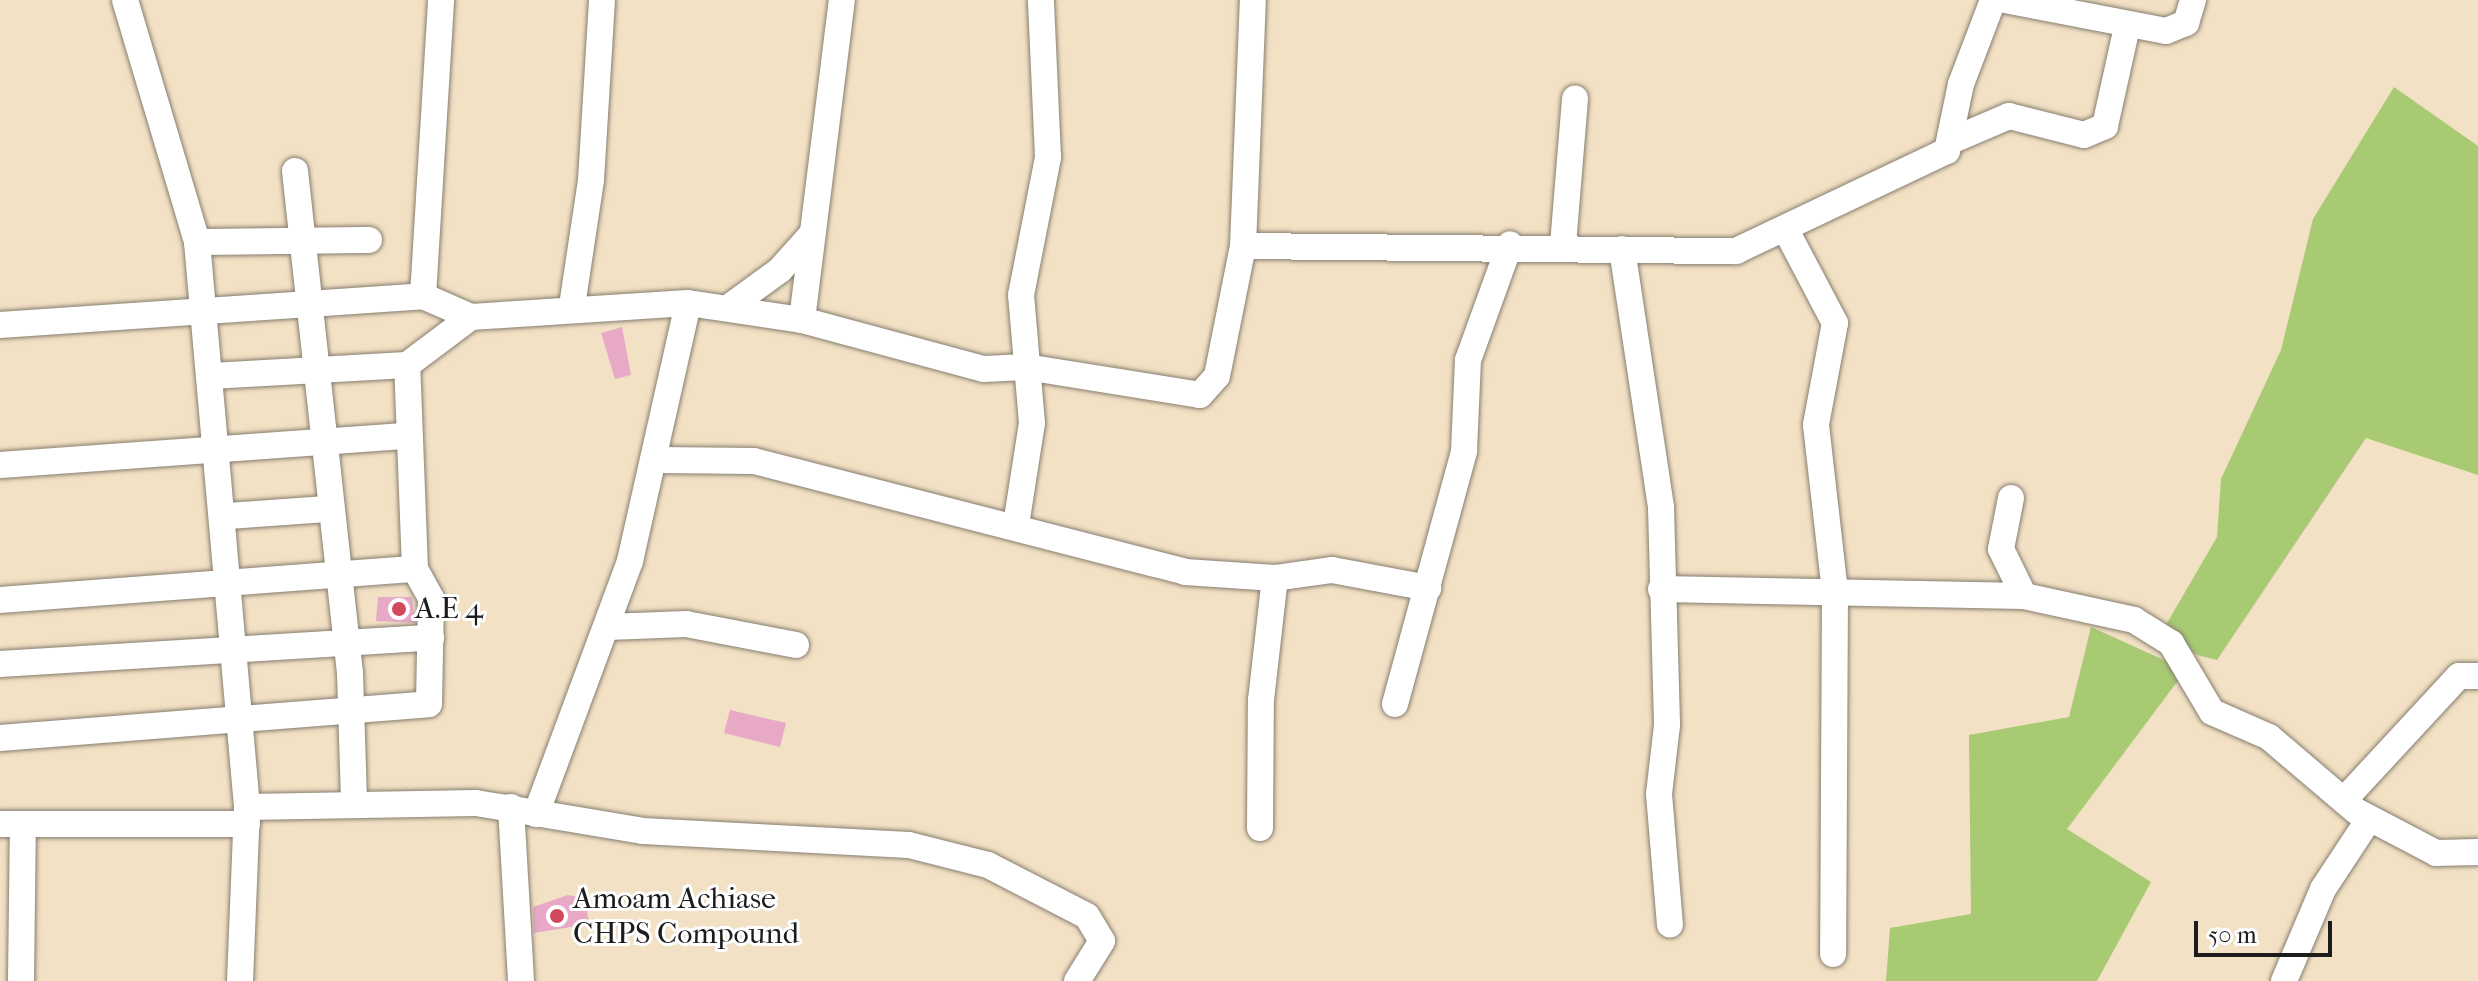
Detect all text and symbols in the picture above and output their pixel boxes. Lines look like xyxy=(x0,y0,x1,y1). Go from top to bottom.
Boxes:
place label: A.E 4 xyxy=(415,591,483,627)
marker: A.E 4 xyxy=(390,600,408,618)
place label: Amoam Achiase CHPS Compound xyxy=(573,881,799,952)
scale bar xyxy=(2198,905,2336,955)
marker: Amoam Achiase CHPS Compound xyxy=(548,907,566,925)
text: 50 m xyxy=(2208,921,2257,949)

